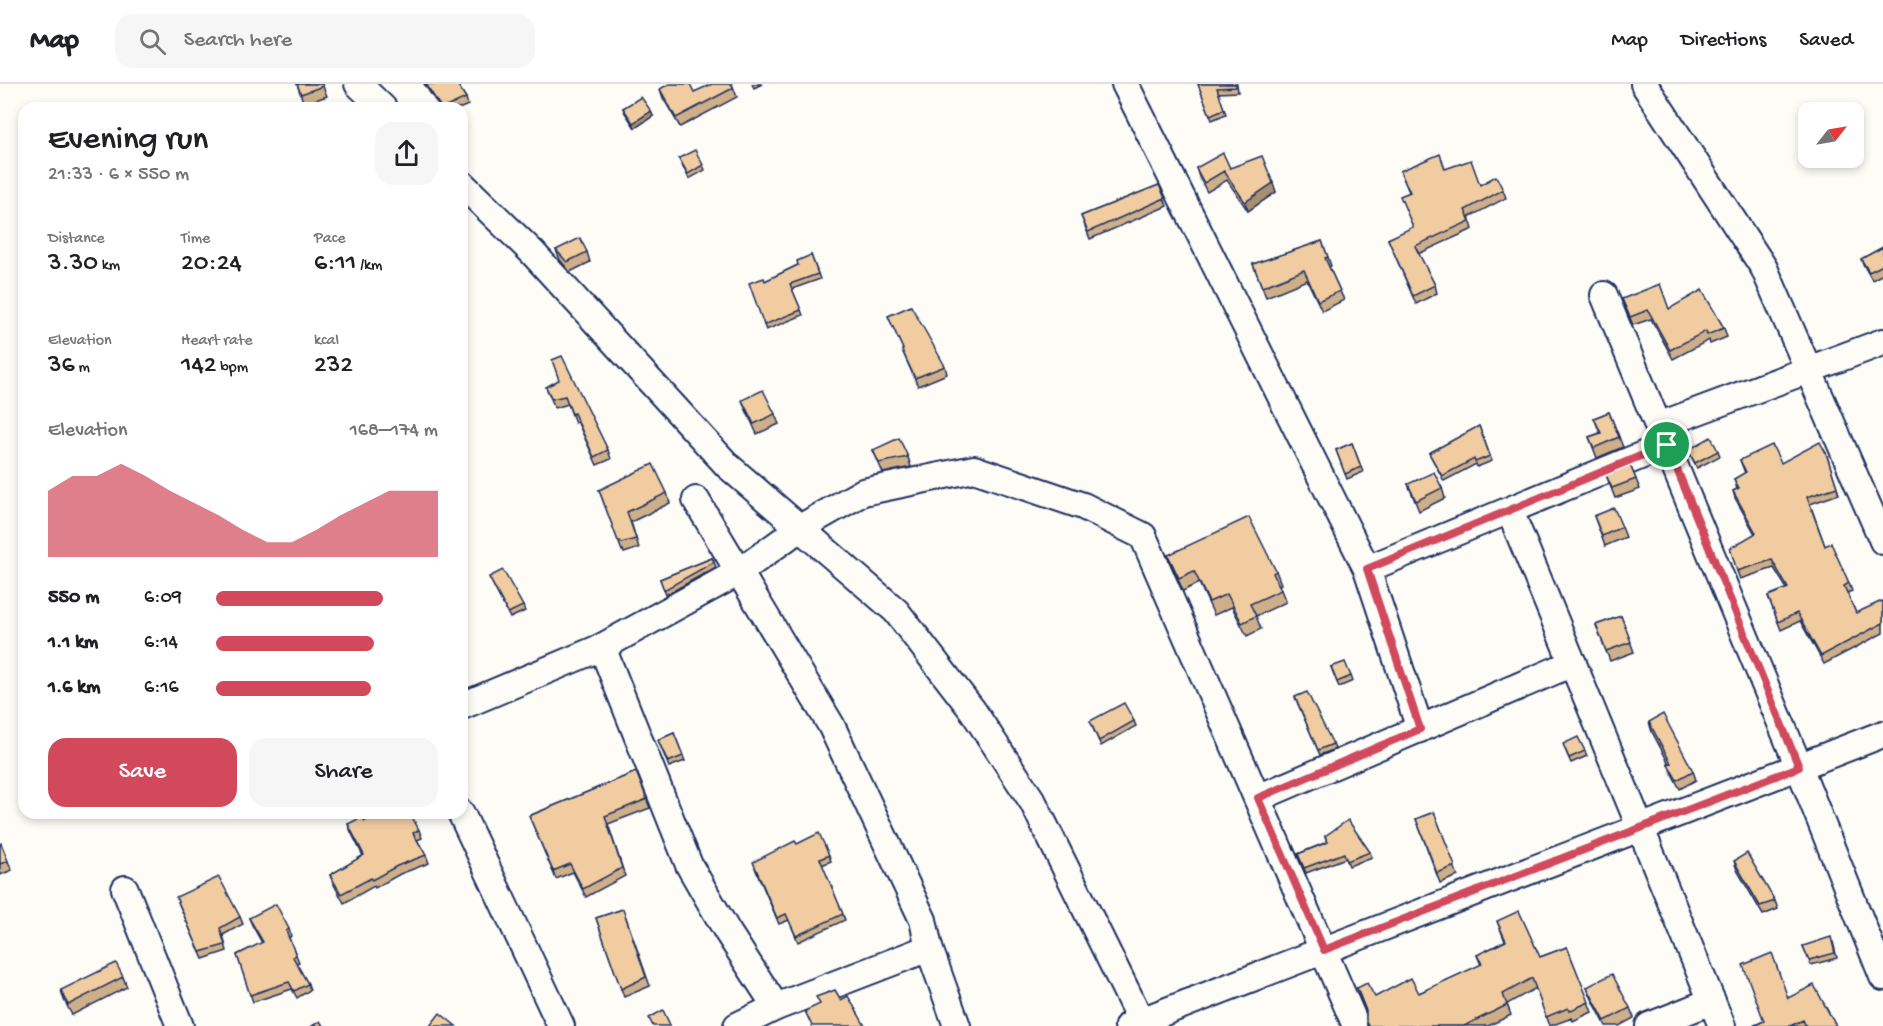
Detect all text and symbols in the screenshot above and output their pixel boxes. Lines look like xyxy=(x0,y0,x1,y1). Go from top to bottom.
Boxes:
search box xyxy=(115,14,535,68)
text: Map xyxy=(30,25,79,58)
icon: search xyxy=(136,25,169,58)
text: Search here xyxy=(184,28,292,54)
text: Map xyxy=(1611,29,1648,54)
text: Directions xyxy=(1681,29,1766,54)
text: Saved xyxy=(1799,29,1853,54)
north arrow xyxy=(1798,102,1864,168)
map controls xyxy=(1798,102,1864,168)
text: Evening run xyxy=(48,122,208,160)
button: share xyxy=(375,122,438,185)
text: 21:33 · 6 × 550 m xyxy=(48,164,189,187)
text: Distance xyxy=(48,230,105,249)
text: Time xyxy=(181,230,210,249)
text: Pace xyxy=(314,230,345,249)
text: 3.30 xyxy=(48,249,98,280)
text: 20:24 xyxy=(181,249,242,280)
text: 6:11 xyxy=(314,249,356,280)
text: km xyxy=(98,257,120,276)
text: /km xyxy=(356,257,382,276)
text: Elevation xyxy=(48,332,112,351)
text: Heart rate xyxy=(181,332,253,351)
text: kcal xyxy=(314,332,339,351)
text: 36 xyxy=(48,351,75,382)
text: 142 xyxy=(181,351,217,382)
text: 232 xyxy=(314,351,353,382)
text: m xyxy=(75,359,90,378)
text: bpm xyxy=(217,359,248,378)
pin xyxy=(1641,419,1692,470)
text: Elevation xyxy=(48,420,128,443)
text: 168–174 m xyxy=(350,420,438,443)
icon: arrive xyxy=(1650,428,1683,461)
text: 550 m xyxy=(48,587,99,610)
text: 6:09 xyxy=(144,587,182,610)
text: 1.1 km xyxy=(48,632,98,655)
text: 6:14 xyxy=(144,632,178,655)
text: 1.6 km xyxy=(48,677,100,700)
text: 6:16 xyxy=(144,677,179,700)
button: Save xyxy=(48,738,237,807)
button: Share xyxy=(249,738,438,807)

